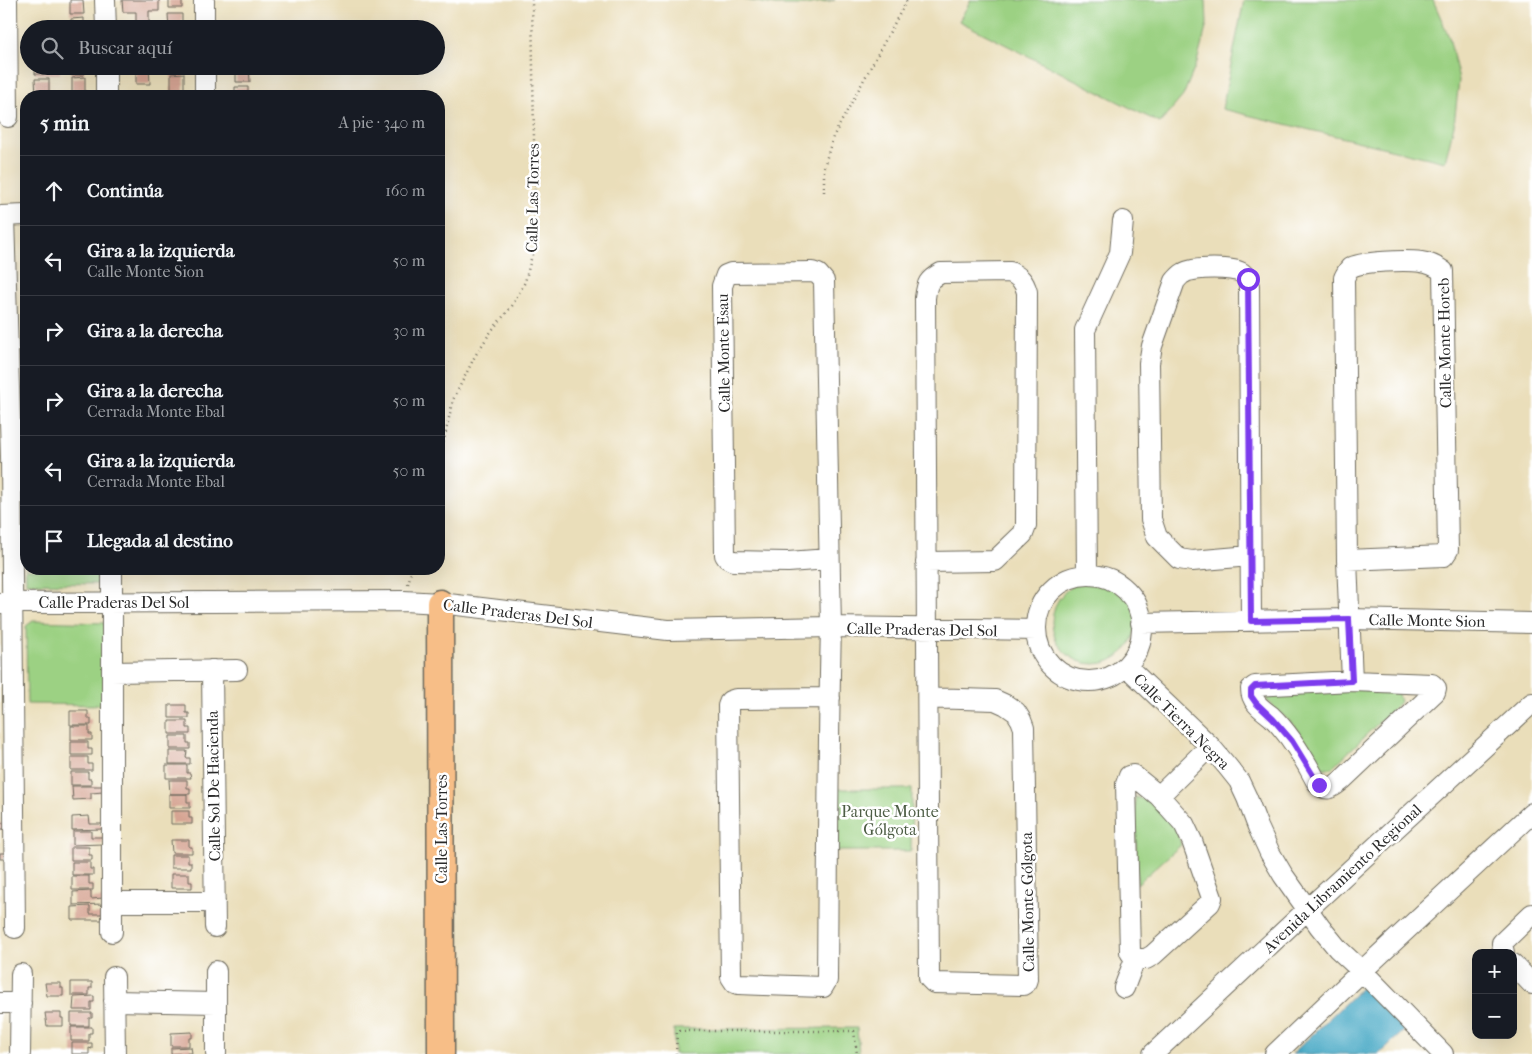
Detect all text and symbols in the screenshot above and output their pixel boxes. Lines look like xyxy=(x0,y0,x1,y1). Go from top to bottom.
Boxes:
search box xyxy=(20,20,445,75)
icon: search xyxy=(38,34,66,62)
text: Buscar aquí xyxy=(78,37,172,59)
text: 5 min xyxy=(40,111,89,135)
text: A pie · 340 m xyxy=(338,113,425,132)
street label: Calle Las Torres xyxy=(522,143,543,253)
icon: ahead xyxy=(40,177,68,205)
text: Continúa xyxy=(87,180,163,202)
text: 160 m xyxy=(385,181,425,200)
text: Gira a la izquierda xyxy=(87,240,234,262)
icon: left xyxy=(40,247,68,275)
text: 50 m xyxy=(393,251,425,270)
text: Calle Monte Sion xyxy=(87,262,204,281)
route start xyxy=(1237,268,1260,291)
street label: Calle Monte Horeb xyxy=(1434,278,1455,408)
street label: Calle Monte Esau xyxy=(713,293,734,413)
icon: right xyxy=(40,317,68,345)
text: Gira a la derecha xyxy=(87,320,223,342)
text: 30 m xyxy=(393,321,425,340)
text: Gira a la derecha xyxy=(87,380,223,402)
icon: right xyxy=(40,387,68,415)
text: 50 m xyxy=(393,391,425,410)
text: Cerrada Monte Ebal xyxy=(87,402,225,421)
text: Gira a la izquierda xyxy=(87,450,234,472)
icon: left xyxy=(40,457,68,485)
text: 50 m xyxy=(393,461,425,480)
text: Cerrada Monte Ebal xyxy=(87,472,225,491)
icon: arrive xyxy=(40,527,68,555)
text: Llegada al destino xyxy=(87,530,233,552)
street label: Calle Praderas Del Sol xyxy=(39,593,190,612)
street label: Calle Praderas Del Sol xyxy=(442,595,595,632)
street label: Calle Monte Sion xyxy=(1368,610,1486,631)
street label: Calle Praderas Del Sol xyxy=(846,619,998,640)
street label: Calle Tierra Negra xyxy=(1130,669,1234,774)
street label: Calle Sol De Hacienda xyxy=(203,710,224,862)
street label: Calle Las Torres xyxy=(432,774,451,884)
route end xyxy=(1308,774,1331,797)
street label: Avenida Libramiento Regional xyxy=(1258,800,1426,958)
park label: Parque Monte Gólgota xyxy=(841,802,939,839)
street label: Calle Monte Gólgota xyxy=(1017,831,1038,972)
map controls xyxy=(1472,949,1517,1039)
button: + xyxy=(1472,949,1517,994)
button: − xyxy=(1472,994,1517,1039)

